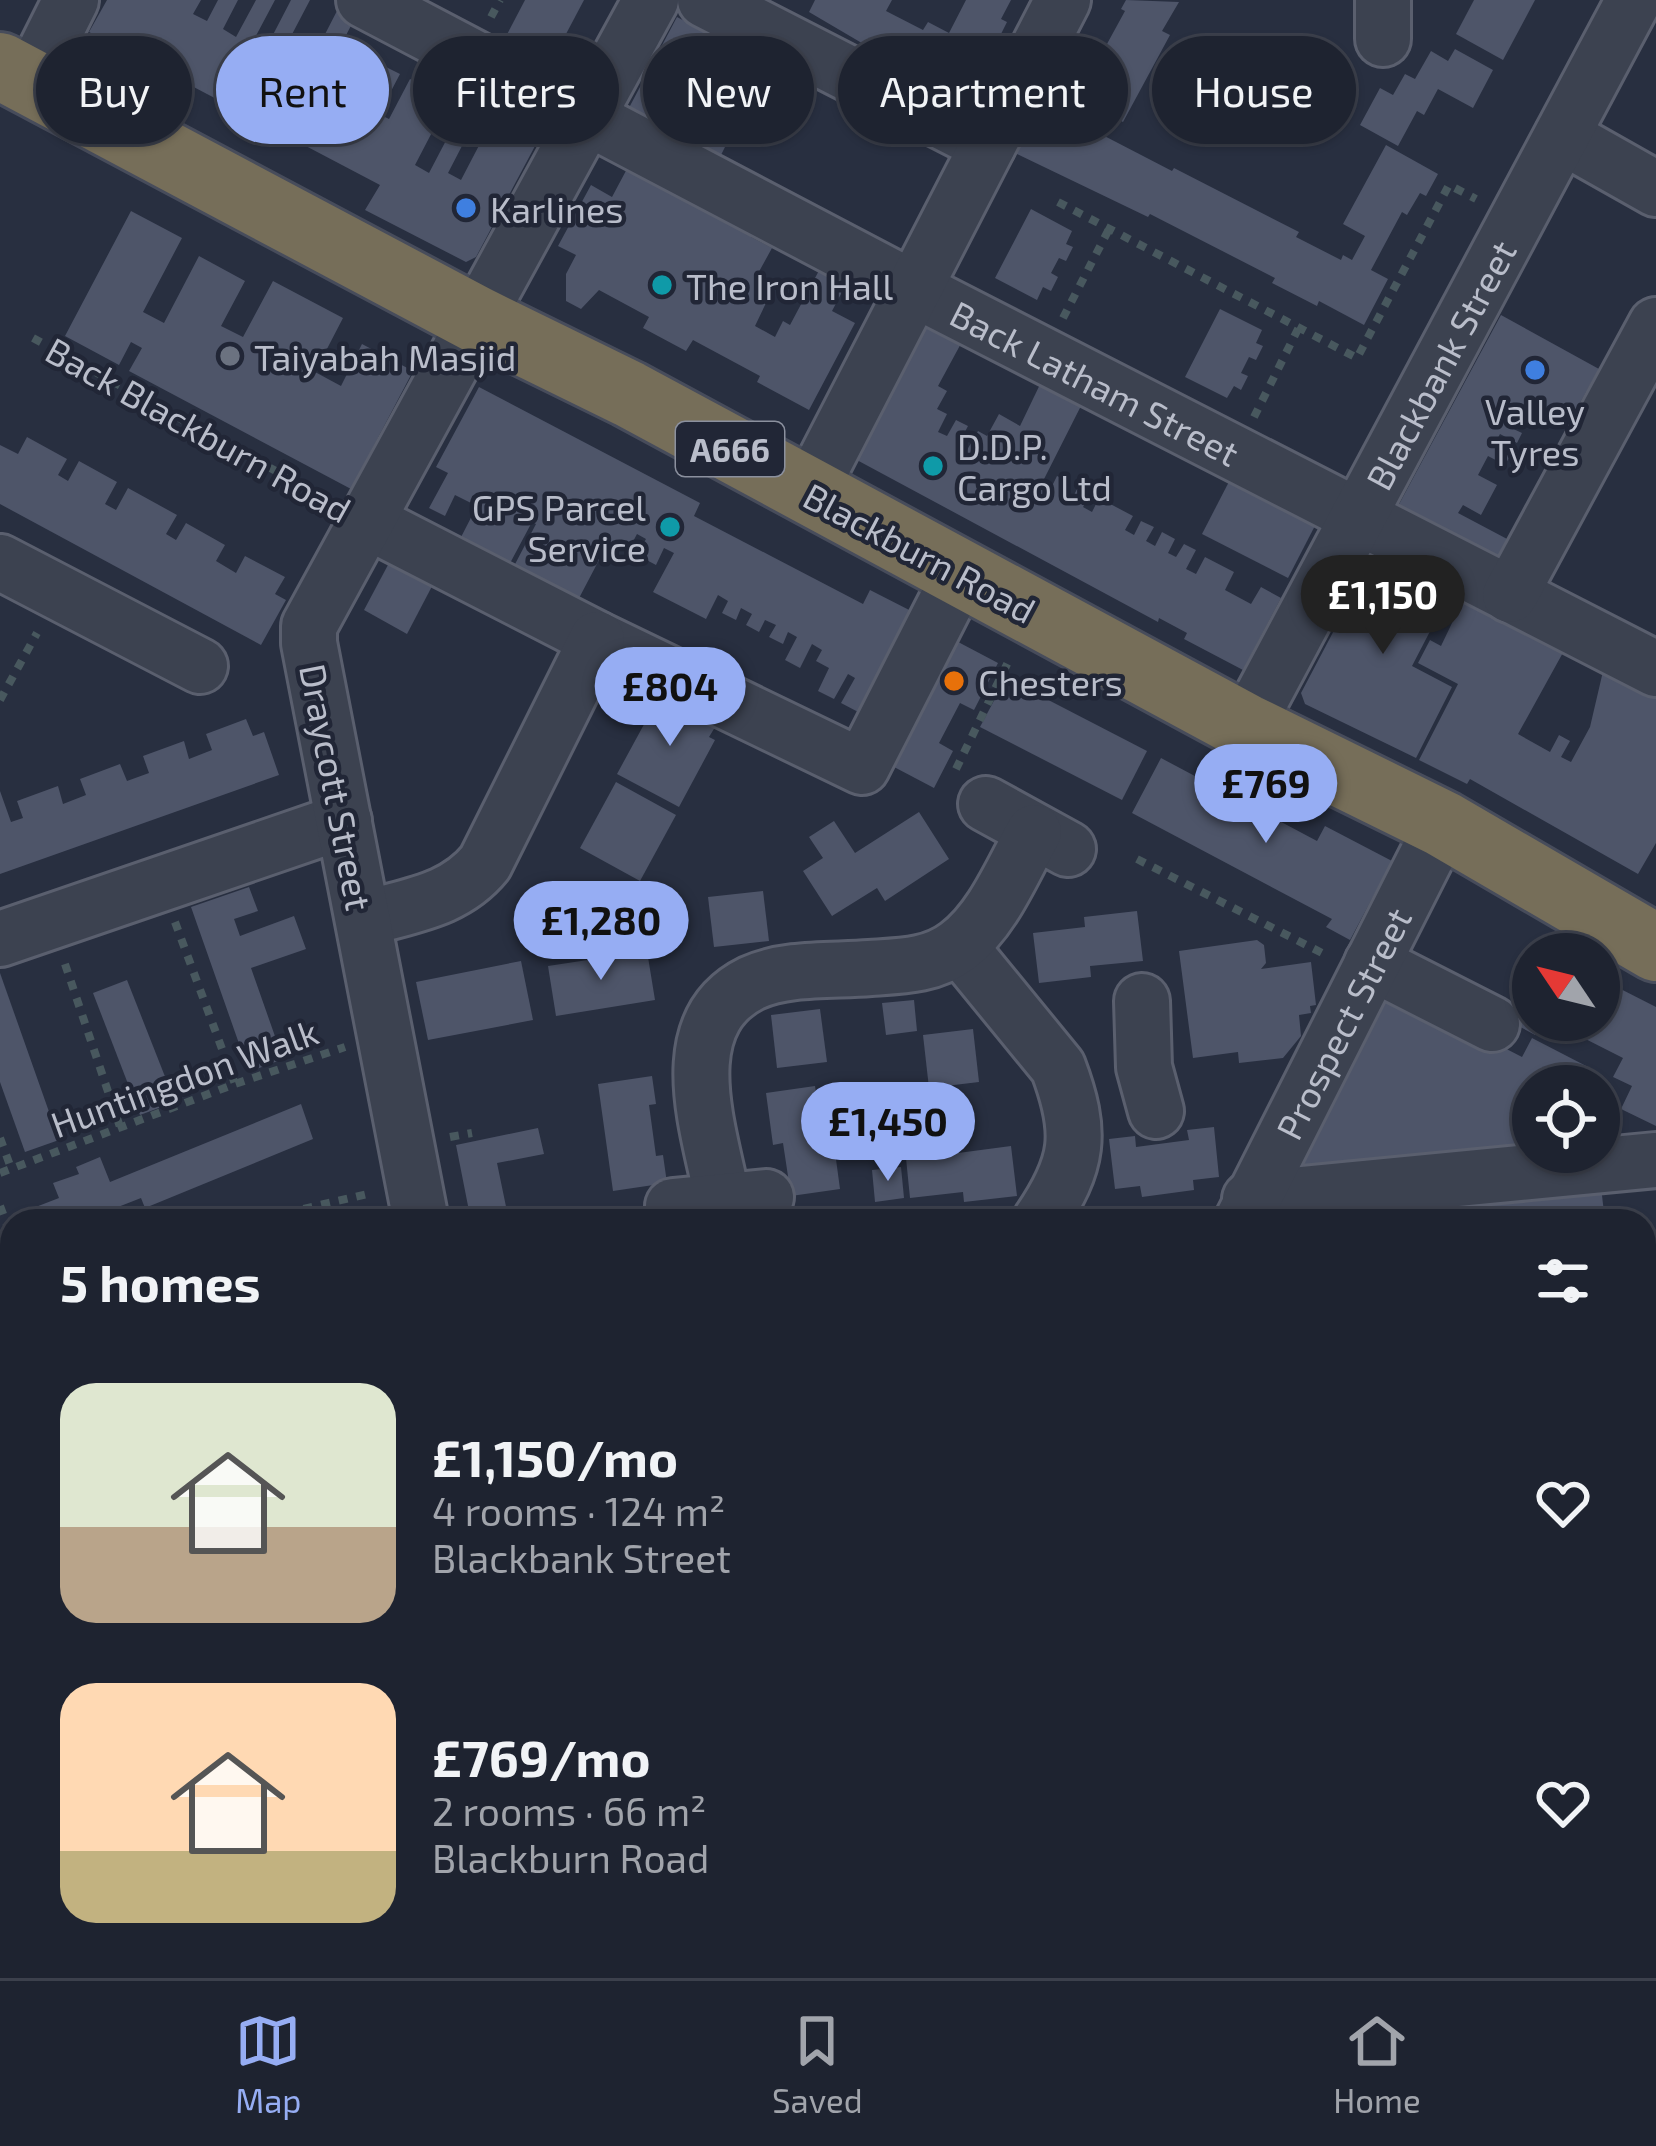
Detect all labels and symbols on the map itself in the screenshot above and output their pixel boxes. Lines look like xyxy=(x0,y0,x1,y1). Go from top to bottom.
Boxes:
place label: Karlines xyxy=(490,187,624,230)
marker: Karlines xyxy=(453,195,479,221)
street label: Blackbank Street xyxy=(1356,233,1523,496)
place label: The Iron Hall xyxy=(686,264,893,307)
marker: The Iron Hall xyxy=(649,272,675,298)
street label: Back Latham Street xyxy=(944,290,1247,473)
street label: Back Blackburn Road xyxy=(39,327,359,531)
place label: Taiyabah Masjid xyxy=(254,335,516,378)
marker: Taiyabah Masjid xyxy=(217,343,243,369)
marker: Valley Tyres xyxy=(1522,357,1548,383)
place label: Valley Tyres xyxy=(1485,389,1585,473)
road number: A666 xyxy=(676,422,784,476)
place label: D.D.P. Cargo Ltd xyxy=(957,424,1112,508)
marker: D.D.P. Cargo Ltd xyxy=(920,453,946,479)
street label: Blackburn Road xyxy=(797,473,1043,631)
place label: GPS Parcel Service xyxy=(472,485,646,569)
marker: GPS Parcel Service xyxy=(657,514,683,540)
pin: £1,150 xyxy=(1285,555,1481,657)
pin: £804 xyxy=(599,647,741,749)
street label: Draycott Street xyxy=(292,660,382,914)
place label: Chesters xyxy=(978,660,1123,703)
marker: Chesters xyxy=(941,668,967,694)
pin: £769 xyxy=(1195,744,1337,846)
pin: £1,280 xyxy=(503,881,699,983)
street label: Prospect Street xyxy=(1266,900,1419,1146)
north arrow xyxy=(1512,933,1620,1041)
street label: Huntingdon Walk xyxy=(45,1009,323,1145)
pin: £1,450 xyxy=(790,1082,986,1184)

